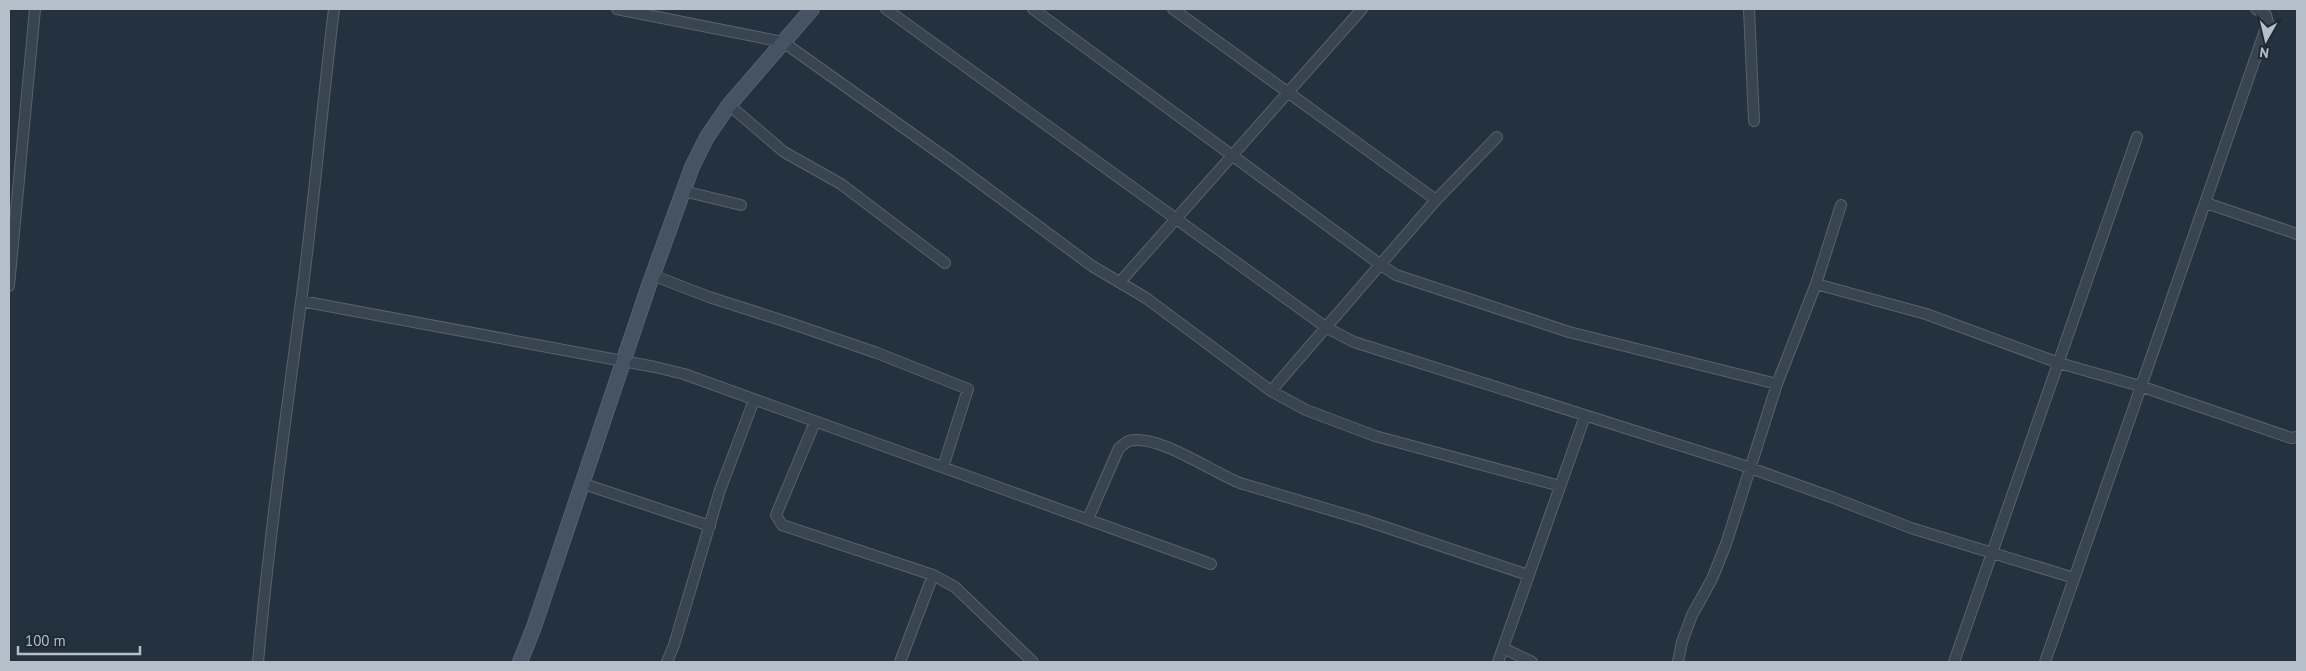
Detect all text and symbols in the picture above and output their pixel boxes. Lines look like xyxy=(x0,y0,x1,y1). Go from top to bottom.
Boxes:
north arrow xyxy=(2241,15,2291,65)
text: N xyxy=(2258,43,2270,62)
scale bar xyxy=(18,624,140,656)
text: 100 m xyxy=(25,631,66,650)

